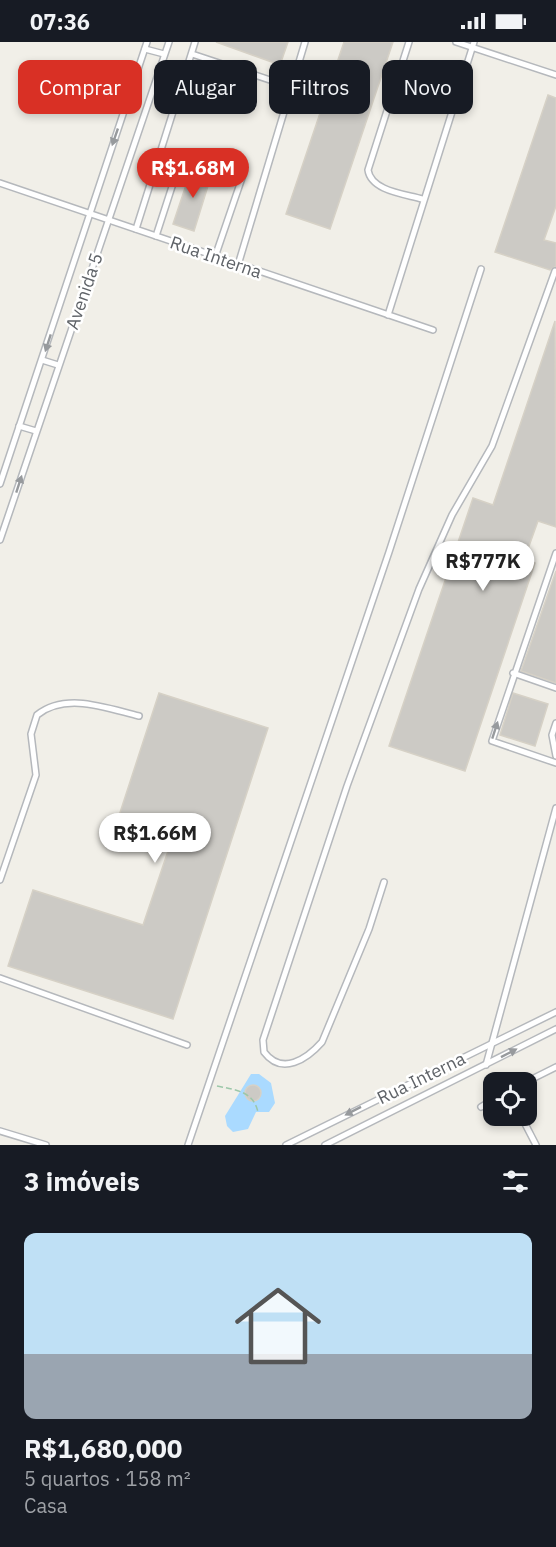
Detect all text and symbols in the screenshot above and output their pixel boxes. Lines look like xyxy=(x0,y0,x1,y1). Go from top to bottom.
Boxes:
text: 07:36 xyxy=(30,7,90,36)
chip: Comprar xyxy=(18,60,142,114)
chip: Alugar xyxy=(154,60,257,114)
chip: Filtros xyxy=(269,60,370,114)
chip: Novo xyxy=(382,60,473,114)
one-way arrow xyxy=(110,128,119,146)
pin: R$1.68M xyxy=(138,148,248,199)
text: R$1.68M xyxy=(151,154,235,181)
street label: Rua Interna xyxy=(167,231,265,284)
street label: Avenida 5 xyxy=(60,250,108,332)
one-way arrow xyxy=(43,334,52,352)
one-way arrow xyxy=(14,475,24,493)
pin: R$777K xyxy=(434,541,532,592)
text: R$777K xyxy=(445,547,521,574)
one-way arrow xyxy=(491,721,500,739)
pin: R$1.66M xyxy=(100,813,210,864)
text: R$1.66M xyxy=(113,819,197,846)
street label: Rua Interna xyxy=(373,1047,469,1109)
one-way arrow xyxy=(500,1048,517,1058)
map controls xyxy=(483,1072,537,1126)
button: locate xyxy=(483,1072,537,1126)
one-way arrow xyxy=(344,1107,361,1116)
text: 3 imóveis xyxy=(24,1164,140,1198)
icon: filters xyxy=(499,1165,532,1198)
icon: home xyxy=(224,1272,332,1380)
text: R$1,680,000 xyxy=(24,1431,182,1465)
text: 5 quartos · 158 m² xyxy=(24,1465,191,1492)
text: Casa xyxy=(24,1492,68,1519)

